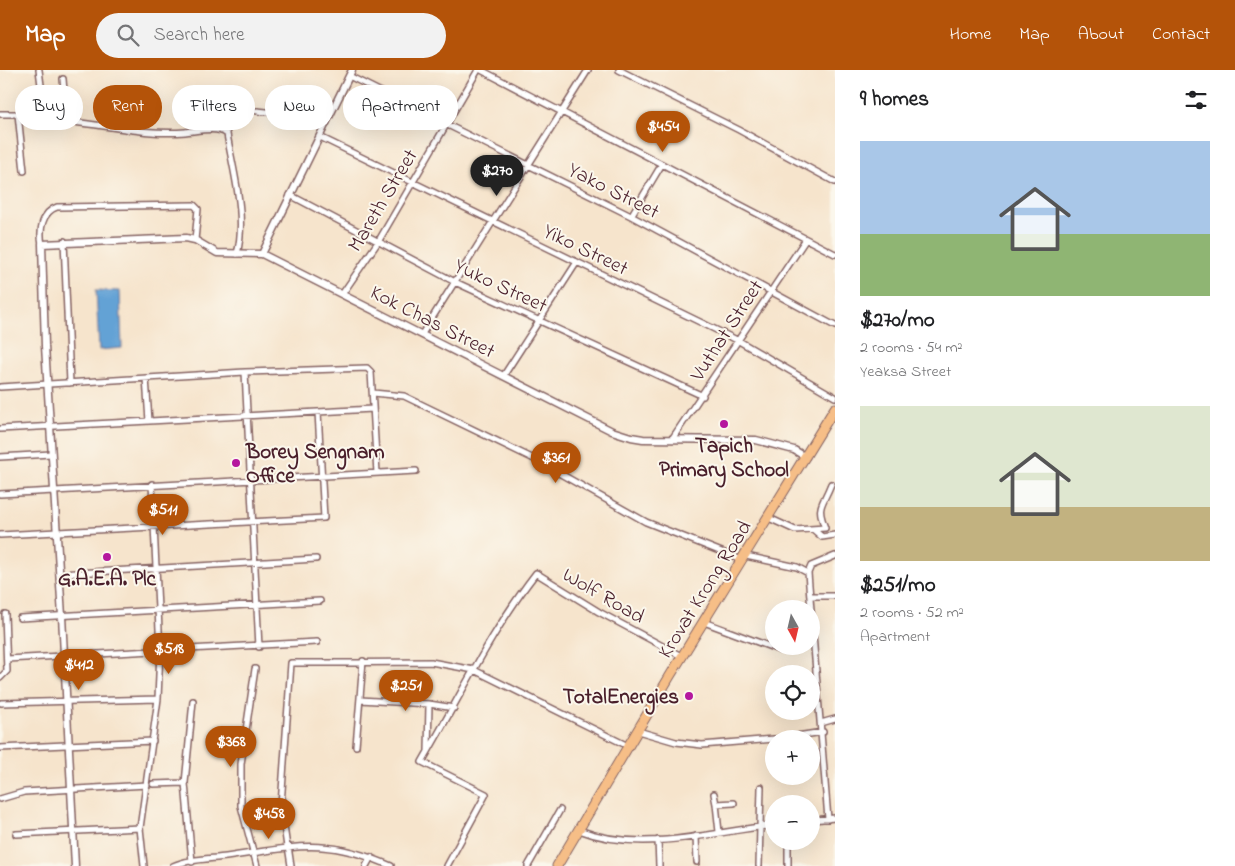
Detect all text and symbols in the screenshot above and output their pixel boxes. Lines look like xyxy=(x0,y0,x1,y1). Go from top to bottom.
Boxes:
search box xyxy=(96,13,446,58)
text: Map xyxy=(25,18,66,53)
icon: search xyxy=(114,21,142,49)
text: Search here xyxy=(154,22,245,49)
text: Home xyxy=(950,22,991,48)
text: Map xyxy=(1019,22,1050,48)
text: About xyxy=(1078,22,1124,48)
text: Contact xyxy=(1152,22,1210,48)
chip: Buy xyxy=(15,85,83,130)
chip: Rent xyxy=(93,85,162,130)
chip: Filters xyxy=(172,85,255,130)
chip: New xyxy=(265,85,333,130)
chip: Apartment xyxy=(343,85,458,130)
text: 9 homes xyxy=(860,85,929,115)
icon: filters xyxy=(1182,86,1210,114)
pin: $454 xyxy=(633,111,693,153)
text: $454 xyxy=(647,115,679,139)
street label: Mareth Street xyxy=(341,144,426,258)
pin: $270 xyxy=(467,154,527,197)
street label: Yako Street xyxy=(562,156,664,228)
text: $270 xyxy=(481,159,513,183)
icon: home xyxy=(990,174,1080,264)
street label: Yiko Street xyxy=(537,217,633,284)
street label: Yuko Street xyxy=(449,252,552,322)
street label: Vuthat Street xyxy=(683,275,772,388)
street label: Kok Chas Street xyxy=(364,278,500,367)
text: $270/mo xyxy=(860,306,935,336)
text: 2 rooms · 54 m² xyxy=(860,336,962,360)
text: Yeaksa Street xyxy=(860,360,951,384)
marker: Tapich Primary School xyxy=(718,418,730,430)
place label: Tapich Primary School xyxy=(659,432,789,488)
place label: Borey Sengnam Office xyxy=(245,438,385,492)
icon: home xyxy=(990,439,1080,529)
pin: $361 xyxy=(526,442,586,484)
text: $361 xyxy=(542,446,570,470)
marker: Borey Sengnam Office xyxy=(230,457,242,469)
pin: $511 xyxy=(133,494,193,536)
text: $511 xyxy=(148,498,178,522)
street label: Krovat Krong Road xyxy=(651,515,762,666)
marker: G.A.E.A. Plc xyxy=(101,551,113,563)
street label: Wolf Road xyxy=(556,561,650,633)
place label: G.A.E.A. Plc xyxy=(58,565,157,595)
text: $251/mo xyxy=(860,571,936,601)
north arrow xyxy=(765,600,820,655)
map controls xyxy=(765,600,820,850)
text: 2 rooms · 52 m² xyxy=(860,601,964,625)
text: Apartment xyxy=(860,625,930,649)
pin: $518 xyxy=(139,632,199,675)
text: $518 xyxy=(154,637,184,661)
pin: $412 xyxy=(49,648,109,691)
text: $412 xyxy=(64,653,94,677)
button: locate xyxy=(765,665,820,720)
pin: $251 xyxy=(376,670,436,712)
text: $251 xyxy=(390,674,422,698)
place label: TotalEnergies xyxy=(563,683,679,715)
marker: TotalEnergies xyxy=(683,690,695,702)
pin: $368 xyxy=(201,726,261,768)
text: $368 xyxy=(216,730,246,754)
button: + xyxy=(765,730,820,785)
button: − xyxy=(765,795,820,850)
pin: $458 xyxy=(239,798,299,840)
text: $458 xyxy=(253,802,285,826)

